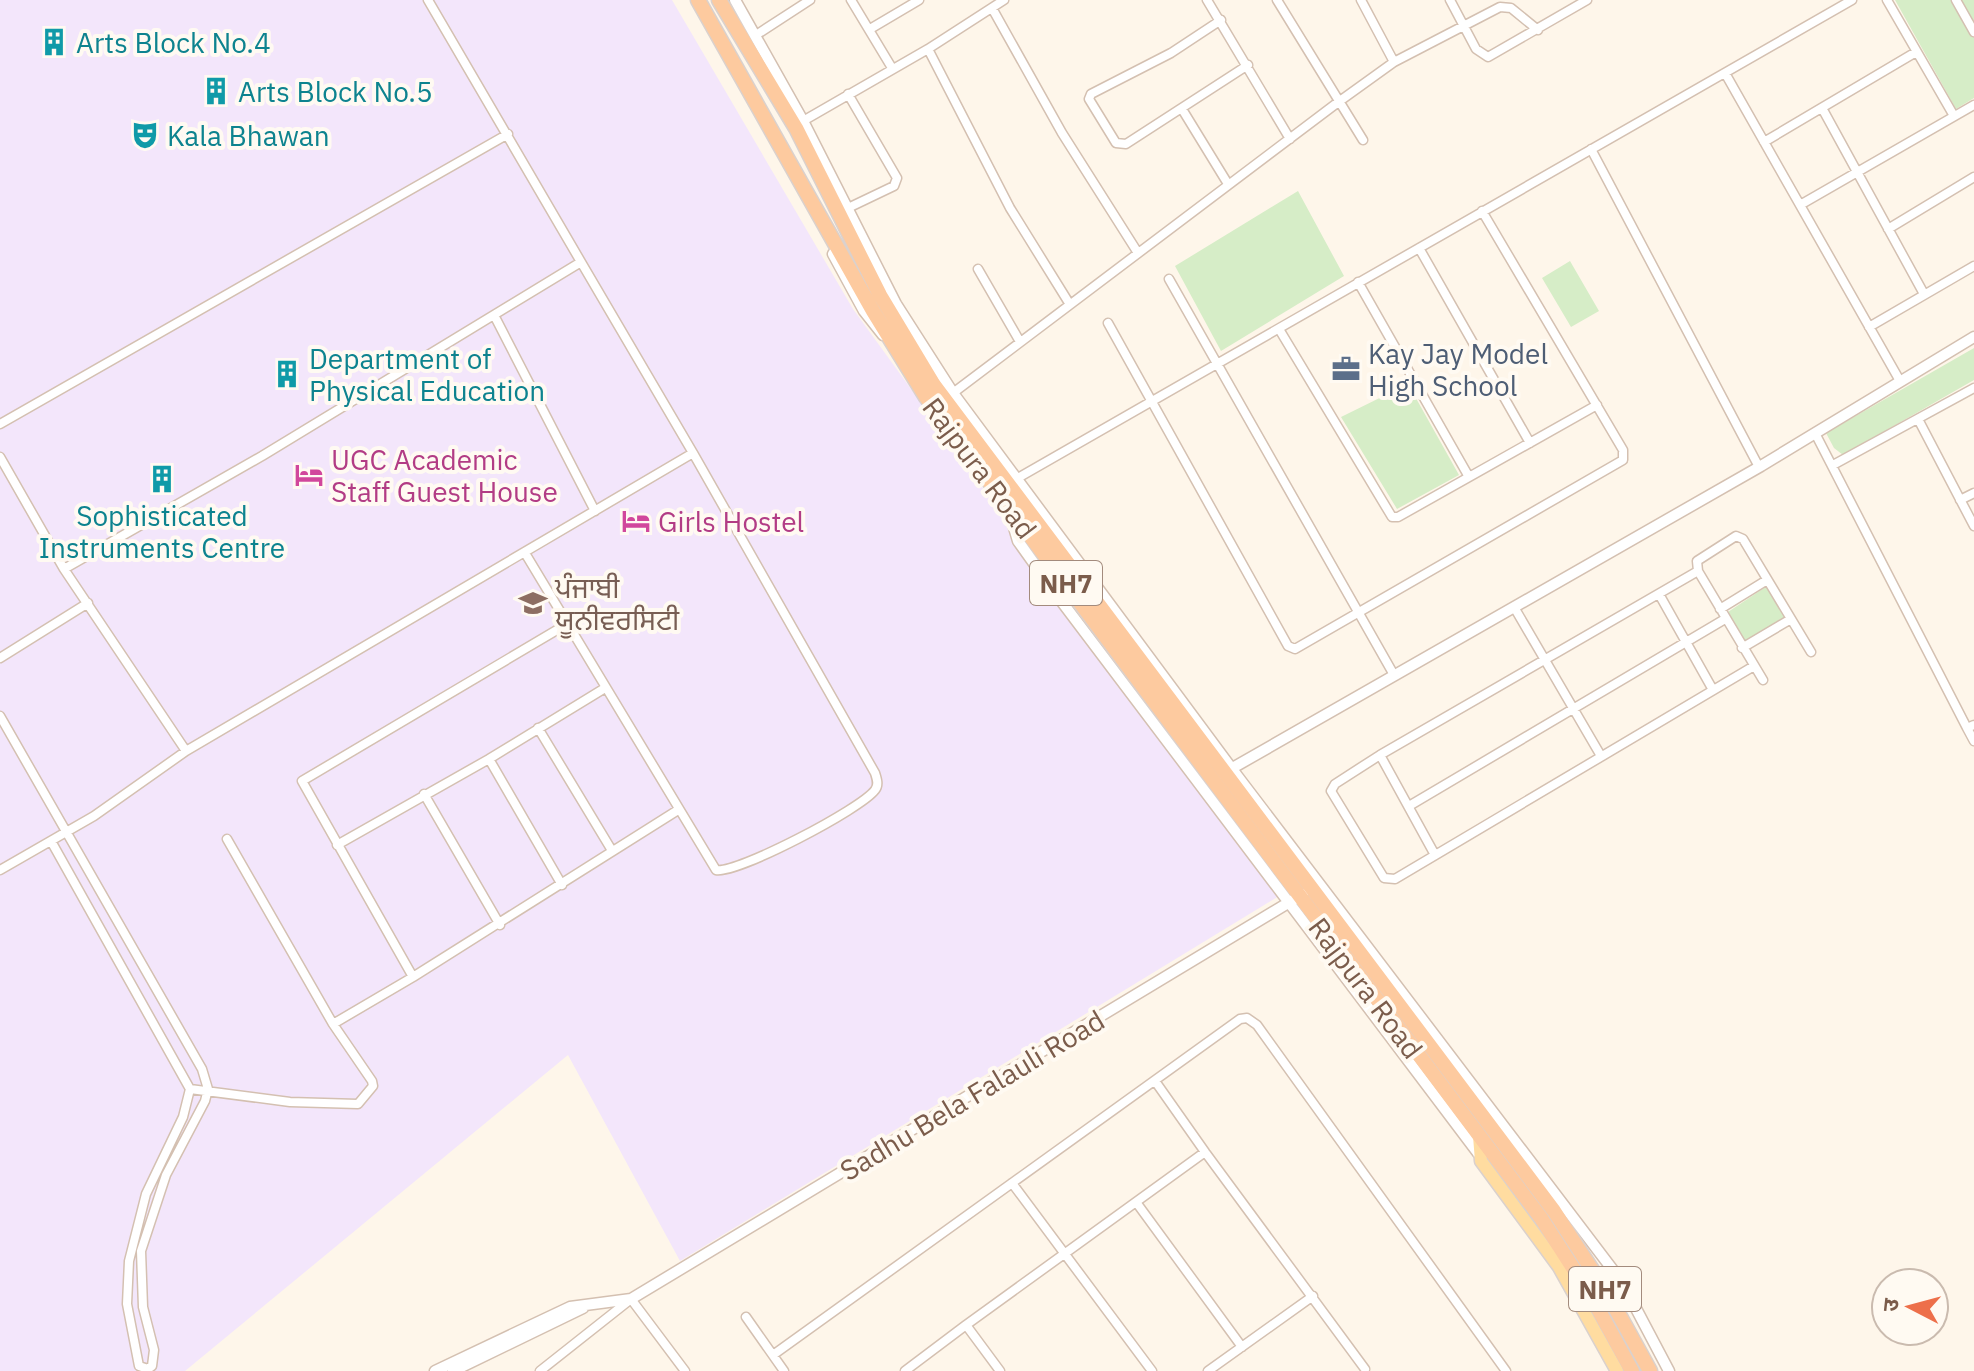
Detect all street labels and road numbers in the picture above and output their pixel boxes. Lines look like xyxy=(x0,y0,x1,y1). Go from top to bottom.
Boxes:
street label: Rajpura Road xyxy=(915,390,1045,546)
road number: NH7 xyxy=(1030,561,1102,605)
street label: Rajpura Road xyxy=(1301,910,1431,1066)
street label: Sadhu Bela Falauli Road xyxy=(833,1001,1111,1189)
road number: NH7 xyxy=(1569,1267,1641,1311)

